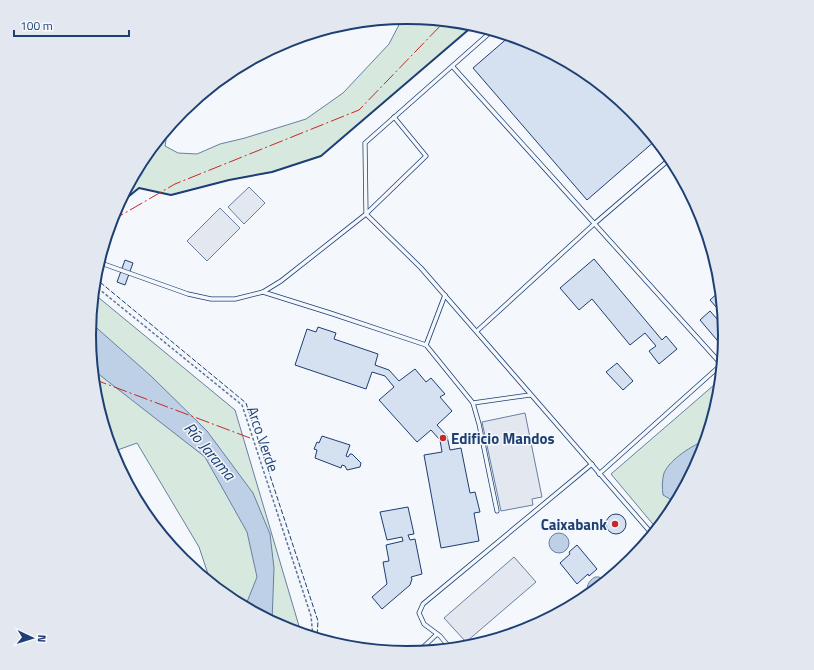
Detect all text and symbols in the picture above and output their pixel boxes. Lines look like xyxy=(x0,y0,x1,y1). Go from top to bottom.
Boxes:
scale bar xyxy=(14,12,129,38)
text: 100 m xyxy=(20,16,53,35)
street label: Arco Verde xyxy=(241,403,285,475)
water label: Río Jarama xyxy=(179,417,242,486)
place label: Edificio Mandos xyxy=(451,427,555,450)
marker: Edificio Mandos xyxy=(438,433,448,443)
place label: Caixabank xyxy=(541,513,607,536)
marker: Caixabank xyxy=(610,519,620,529)
north arrow xyxy=(12,618,52,658)
text: N xyxy=(34,634,50,643)

